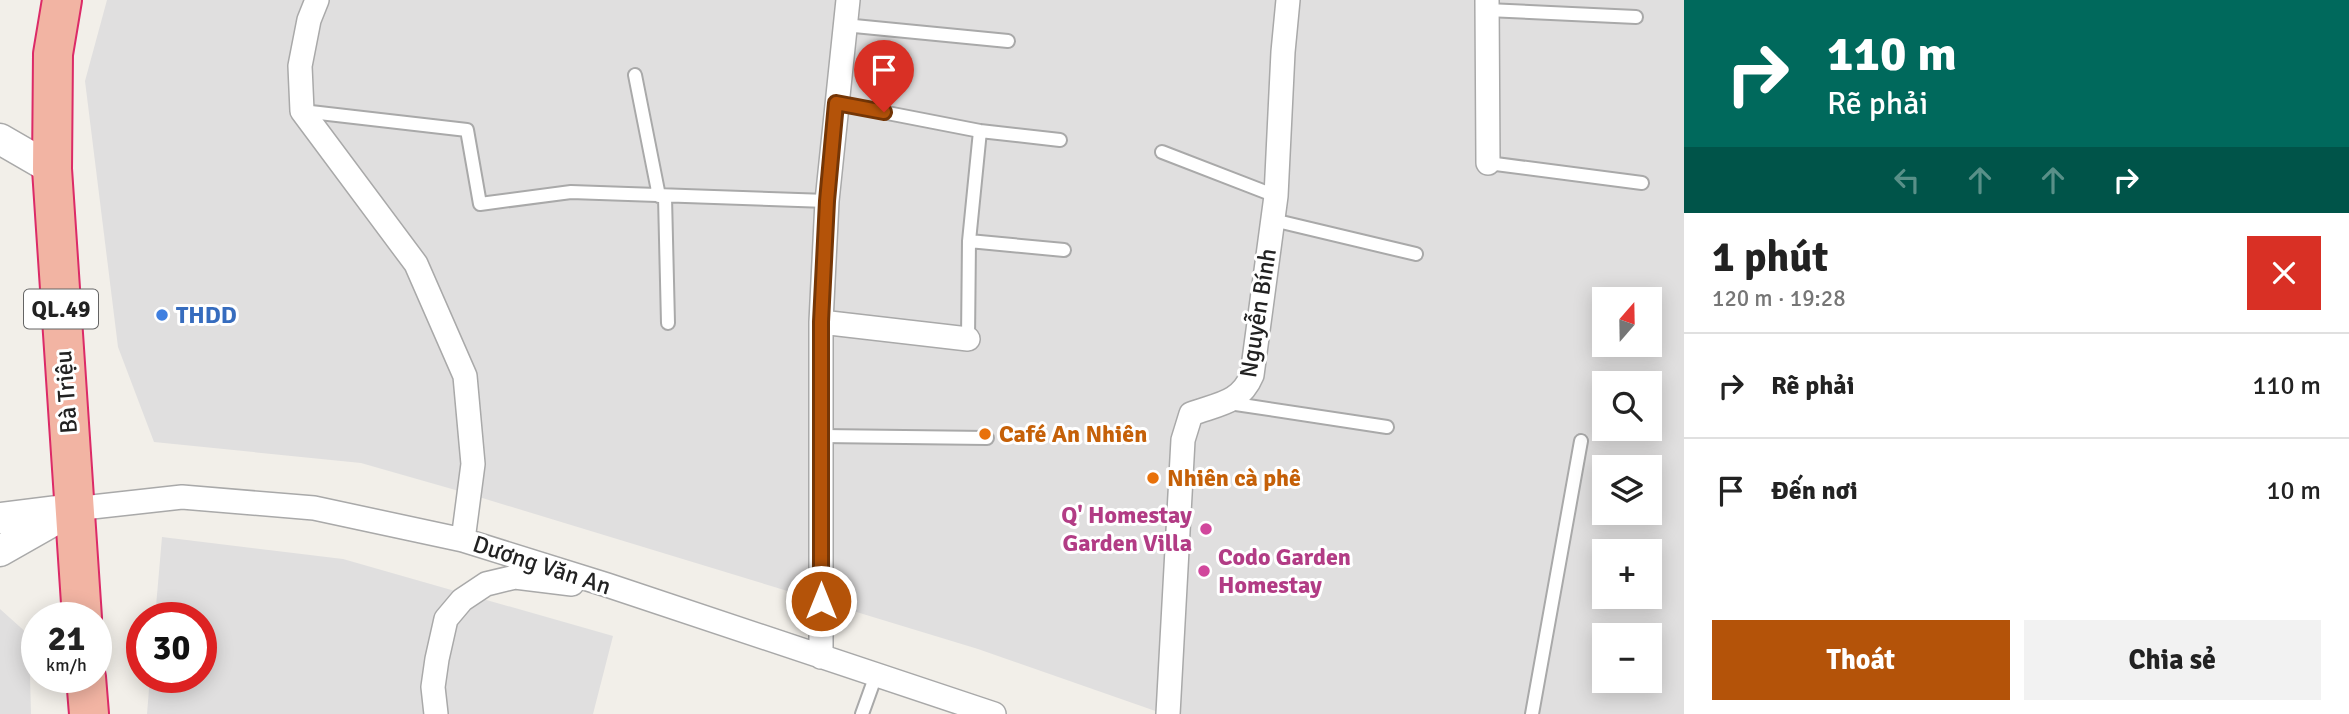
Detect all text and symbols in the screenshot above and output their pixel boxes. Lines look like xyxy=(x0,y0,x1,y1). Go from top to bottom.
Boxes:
text: 110 m xyxy=(1827,24,1957,84)
icon: right xyxy=(1712,28,1803,119)
pin xyxy=(854,40,914,112)
icon: arrive xyxy=(865,51,903,89)
text: Rẽ phải xyxy=(1827,84,1928,123)
icon: left xyxy=(1888,161,1926,199)
icon: ahead xyxy=(1961,161,1999,199)
icon: ahead xyxy=(2034,161,2072,199)
icon: right xyxy=(2107,161,2145,199)
text: 1 phút xyxy=(1712,232,1828,283)
button: close xyxy=(2247,236,2321,310)
street label: Nguyễn Bính xyxy=(1233,246,1283,380)
text: 120 m · 19:28 xyxy=(1712,284,1846,313)
north arrow xyxy=(1592,287,1662,357)
map controls xyxy=(1592,287,1662,693)
road number: QL.49 xyxy=(24,290,98,328)
place label: THDD xyxy=(176,300,237,330)
marker: THDD xyxy=(154,307,170,323)
street label: Bà Triệu xyxy=(48,349,84,435)
icon: right xyxy=(1712,367,1750,405)
text: Rẽ phải xyxy=(1771,370,1855,402)
text: 110 m xyxy=(2252,370,2321,402)
button: search xyxy=(1592,371,1662,441)
place label: Café An Nhiên xyxy=(999,419,1147,449)
marker: Café An Nhiên xyxy=(977,426,993,442)
button: layers xyxy=(1592,455,1662,525)
place label: Nhiên cà phê xyxy=(1167,463,1301,493)
marker: Nhiên cà phê xyxy=(1145,470,1161,486)
icon: arrive xyxy=(1712,472,1750,510)
text: Đến nơi xyxy=(1771,475,1858,507)
text: 10 m xyxy=(2266,475,2321,507)
place label: Q' Homestay Garden Villa xyxy=(1061,500,1192,558)
marker: Q' Homestay Garden Villa xyxy=(1198,521,1214,537)
street label: Dương Văn An xyxy=(469,529,615,601)
button: + xyxy=(1592,539,1662,609)
place label: Codo Garden Homestay xyxy=(1218,542,1351,600)
marker: Codo Garden Homestay xyxy=(1196,563,1212,579)
position arrow xyxy=(784,564,858,638)
speed limit sign: 30 xyxy=(126,602,217,693)
text: 21 xyxy=(48,617,85,660)
button: Thoát xyxy=(1712,620,2010,700)
button: Chia sẻ xyxy=(2024,620,2321,700)
button: − xyxy=(1592,623,1662,693)
text: km/h xyxy=(46,654,87,676)

